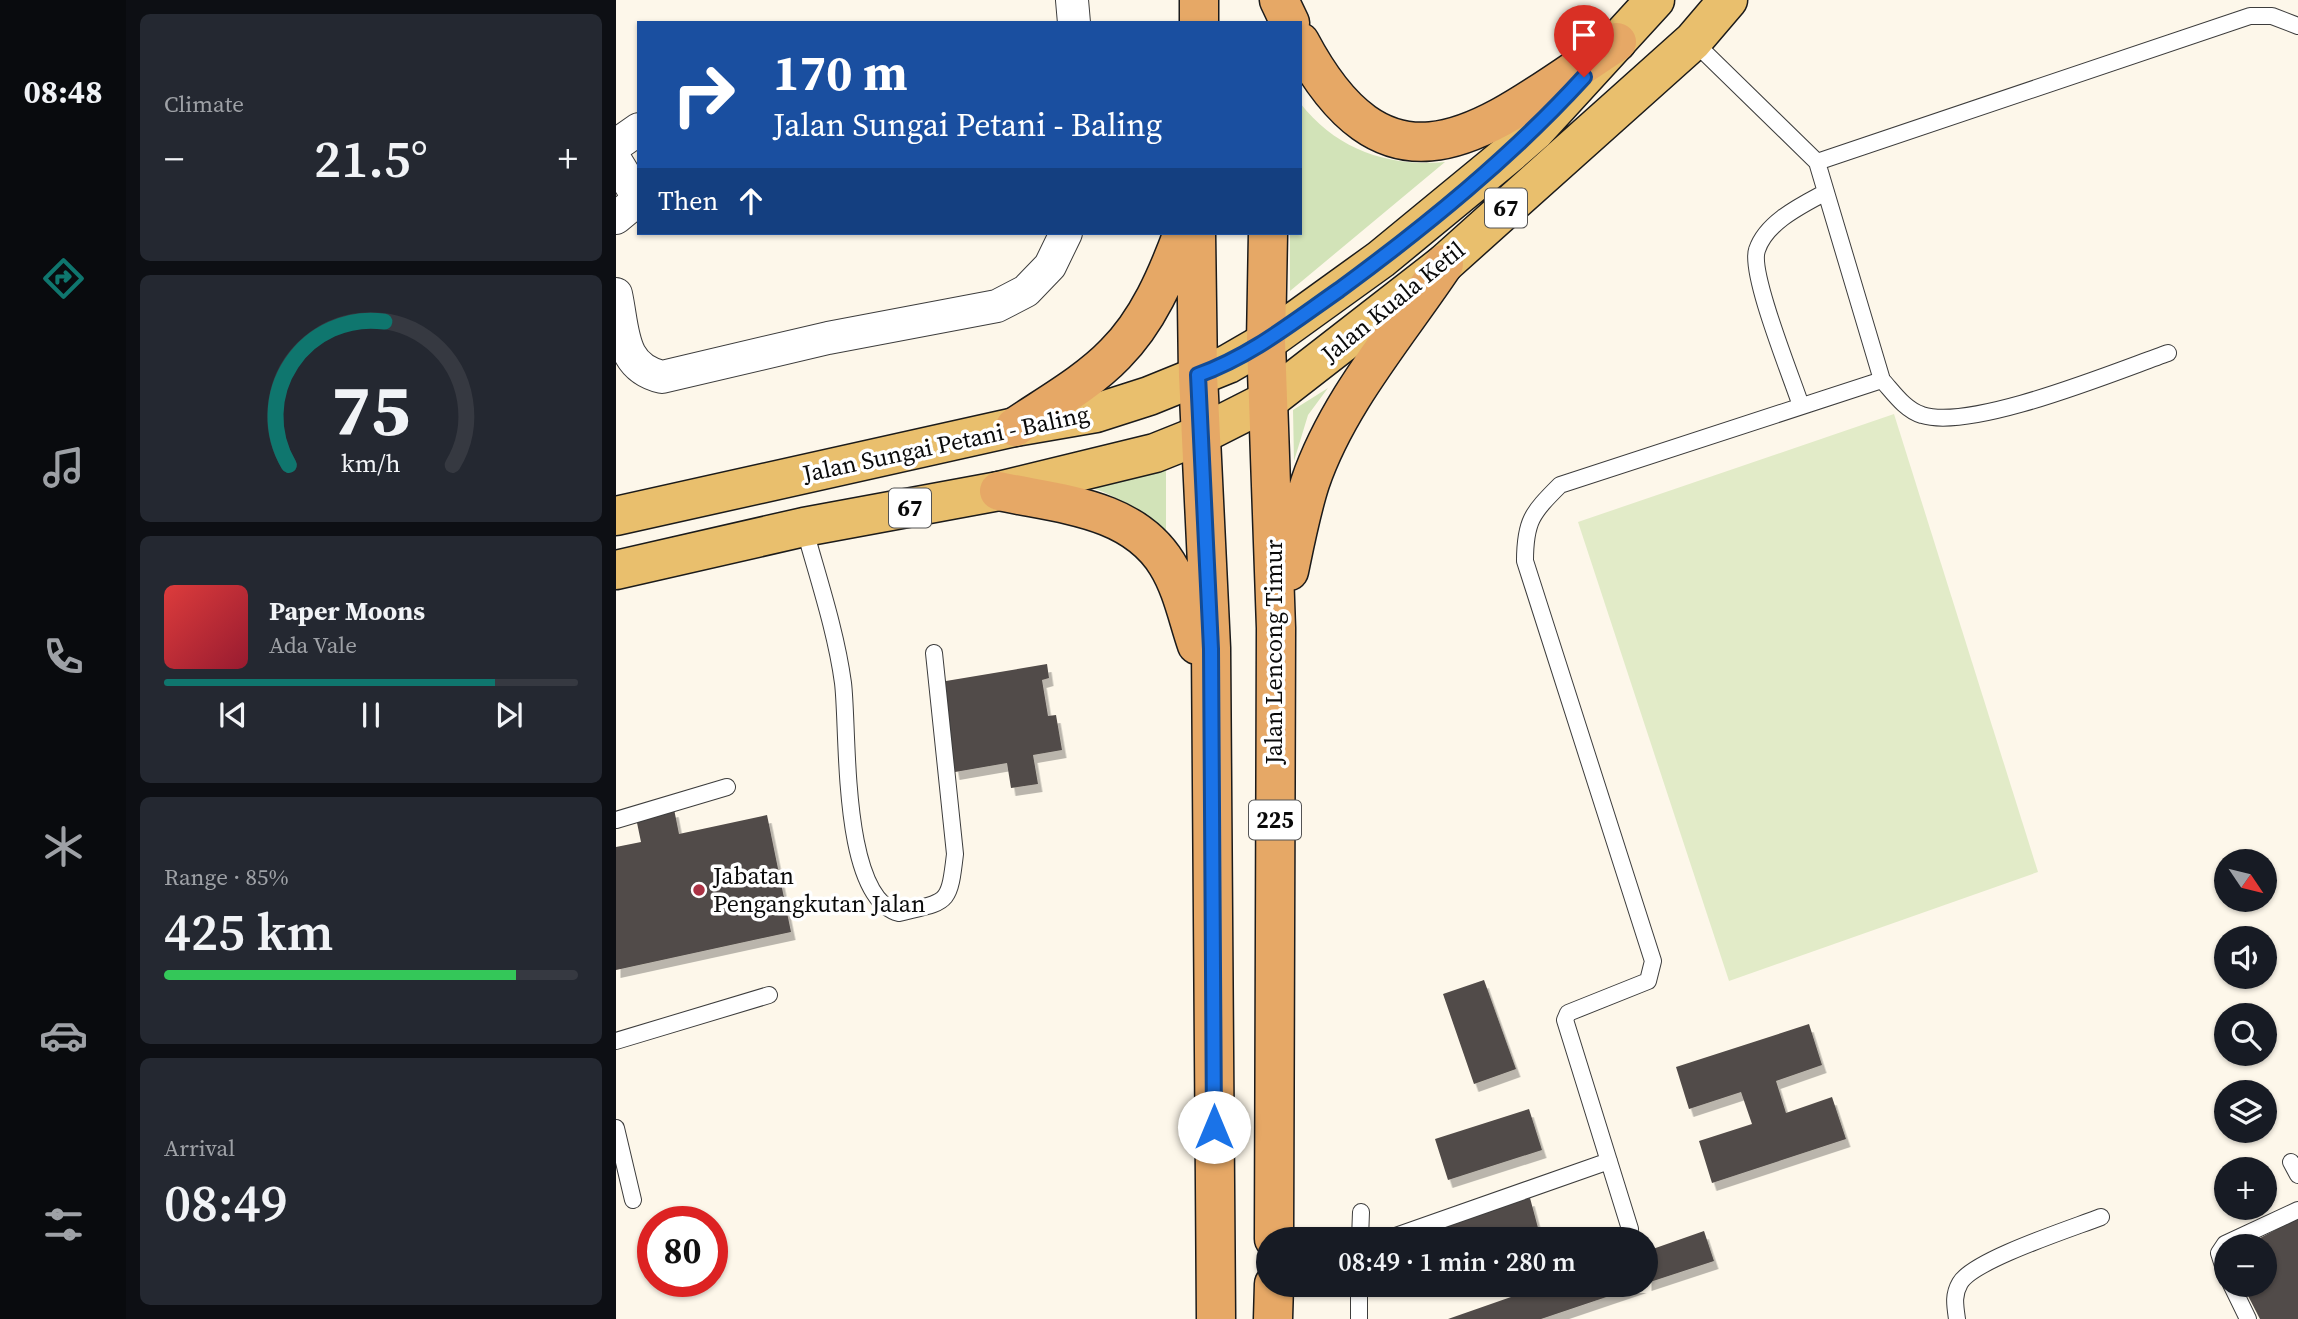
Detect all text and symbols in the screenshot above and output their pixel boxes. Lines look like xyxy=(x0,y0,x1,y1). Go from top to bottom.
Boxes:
pin xyxy=(1554,5,1614,77)
icon: arrive xyxy=(1565,16,1603,54)
text: 170 m xyxy=(773,39,908,106)
icon: right xyxy=(658,49,749,140)
text: 08:48 xyxy=(24,70,102,114)
text: Climate xyxy=(164,88,244,120)
text: Jalan Sungai Petani - Baling xyxy=(773,103,1162,147)
text: 21.5° xyxy=(314,123,428,194)
text: − xyxy=(164,133,184,185)
text: + xyxy=(558,133,578,185)
icon: ahead xyxy=(732,182,770,220)
text: Then xyxy=(658,183,718,219)
road number: 67 xyxy=(1485,188,1527,228)
street label: Jalan Kuala Ketil xyxy=(1313,233,1471,370)
icon: directions xyxy=(39,254,88,303)
text: 75 xyxy=(332,360,410,459)
street label: Jalan Sungai Petani - Baling xyxy=(799,397,1092,490)
icon: music xyxy=(39,443,88,492)
text: km/h xyxy=(341,445,401,479)
road number: 67 xyxy=(889,488,931,528)
street label: Jalan Lencong Timur xyxy=(1257,539,1290,766)
text: Paper Moons xyxy=(269,593,425,629)
text: Ada Vale xyxy=(269,629,357,661)
icon: phone xyxy=(39,632,88,681)
icon: previous xyxy=(214,696,252,734)
icon: pause xyxy=(352,696,390,734)
icon: next xyxy=(490,696,528,734)
road number: 225 xyxy=(1249,800,1301,840)
icon: climate xyxy=(39,822,88,871)
north arrow xyxy=(2214,849,2277,912)
map controls xyxy=(2214,849,2277,1297)
place label: Jabatan Pengangkutan Jalan xyxy=(712,859,926,920)
text: Range · 85% xyxy=(164,861,289,893)
marker: Jabatan Pengangkutan Jalan xyxy=(691,882,707,898)
text: 425 km xyxy=(164,896,333,967)
button: sound xyxy=(2214,926,2277,989)
button: search xyxy=(2214,1003,2277,1066)
icon: car xyxy=(39,1011,88,1060)
button: layers xyxy=(2214,1080,2277,1143)
position arrow xyxy=(1177,1090,1251,1164)
text: Arrival xyxy=(164,1132,235,1164)
button: + xyxy=(2214,1157,2277,1220)
text: 08:49 xyxy=(164,1167,288,1238)
icon: filters xyxy=(39,1200,88,1249)
speed limit sign: 80 xyxy=(637,1206,728,1297)
button: − xyxy=(2214,1234,2277,1297)
text: 08:49 · 1 min · 280 m xyxy=(1338,1244,1576,1280)

